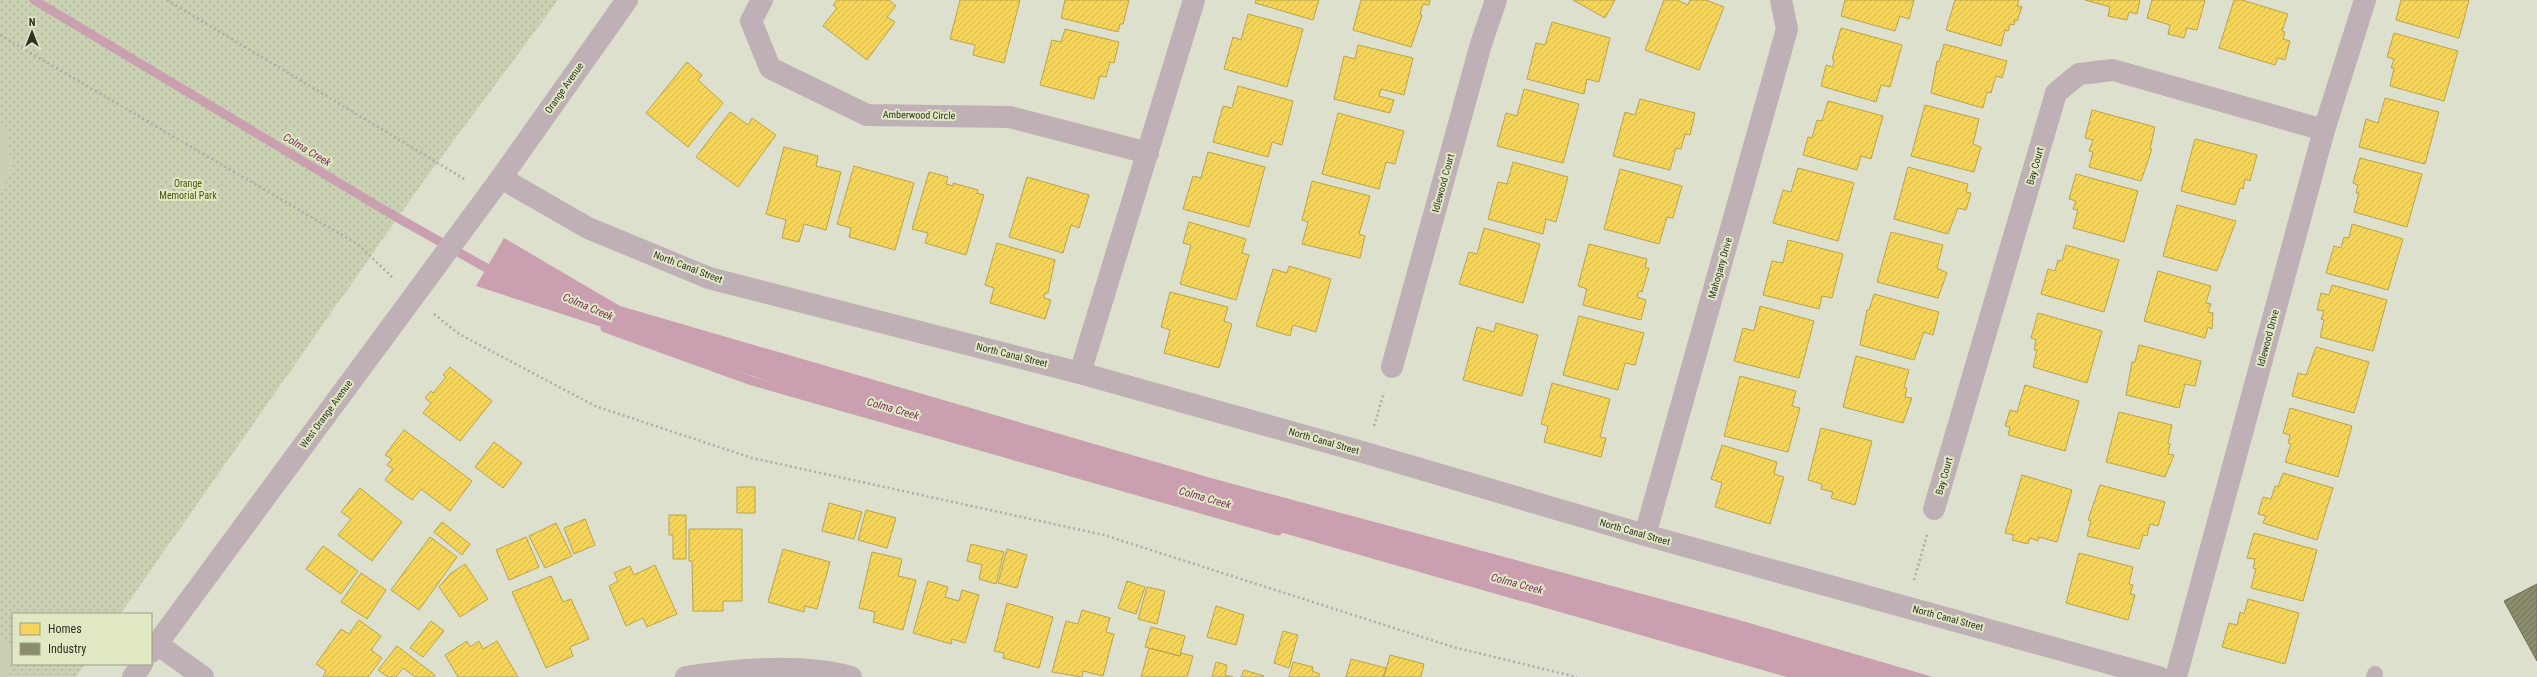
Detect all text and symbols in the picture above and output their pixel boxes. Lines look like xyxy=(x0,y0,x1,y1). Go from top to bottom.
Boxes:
north arrow xyxy=(12,12,52,52)
text: N xyxy=(29,16,36,29)
street label: Orange Avenue xyxy=(543,60,586,115)
street label: Amberwood Circle xyxy=(883,109,956,121)
water label: Colma Creek xyxy=(281,131,333,169)
street label: Bay Court xyxy=(2024,146,2046,186)
street label: Idlewood Court xyxy=(1430,153,1456,213)
park label: Orange Memorial Park xyxy=(159,178,217,201)
street label: Mahogany Drive xyxy=(1706,236,1734,300)
street label: North Canal Street xyxy=(652,249,724,285)
water label: Colma Creek xyxy=(561,291,615,324)
street label: Idlewood Drive xyxy=(2255,308,2281,368)
street label: North Canal Street xyxy=(975,341,1049,369)
street label: West Orange Avenue xyxy=(298,378,354,450)
water label: Colma Creek xyxy=(865,395,921,423)
street label: North Canal Street xyxy=(1288,426,1360,456)
street label: Bay Court xyxy=(1933,456,1955,496)
water label: Colma Creek xyxy=(1177,484,1233,512)
street label: North Canal Street xyxy=(1599,517,1671,547)
water label: Colma Creek xyxy=(1489,571,1545,597)
street label: North Canal Street xyxy=(1911,603,1985,633)
legend xyxy=(12,613,152,665)
text: Homes xyxy=(48,622,82,636)
text: Industry xyxy=(48,642,86,656)

